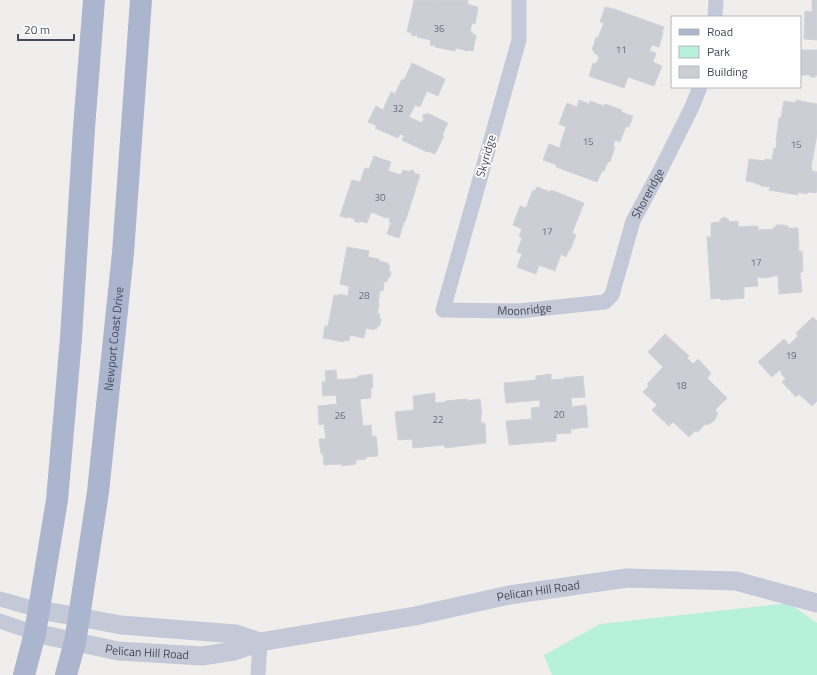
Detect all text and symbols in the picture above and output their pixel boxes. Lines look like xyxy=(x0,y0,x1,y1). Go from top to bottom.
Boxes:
scale bar xyxy=(18,16,74,42)
legend xyxy=(671,16,801,88)
text: 20 m xyxy=(24,20,50,39)
house number: 36 xyxy=(433,21,445,36)
text: Road xyxy=(707,22,733,41)
house number: 11 xyxy=(615,42,627,57)
text: Park xyxy=(707,42,730,61)
text: Building xyxy=(707,62,748,81)
house number: 32 xyxy=(392,101,404,116)
street label: Skyridge xyxy=(470,132,501,179)
house number: 15 xyxy=(582,134,594,149)
house number: 15 xyxy=(790,137,802,152)
street label: Shoreridge xyxy=(626,165,669,222)
house number: 30 xyxy=(374,190,386,205)
house number: 17 xyxy=(541,224,553,239)
house number: 17 xyxy=(750,255,762,270)
street label: Newport Coast Drive xyxy=(99,286,128,392)
house number: 28 xyxy=(358,288,370,303)
street label: Moonridge xyxy=(497,298,553,320)
house number: 19 xyxy=(785,348,797,363)
house number: 18 xyxy=(675,378,687,393)
house number: 20 xyxy=(553,407,565,422)
house number: 26 xyxy=(334,408,346,423)
house number: 22 xyxy=(432,412,444,427)
street label: Pelican Hill Road xyxy=(495,575,581,606)
street label: Pelican Hill Road xyxy=(104,639,189,664)

